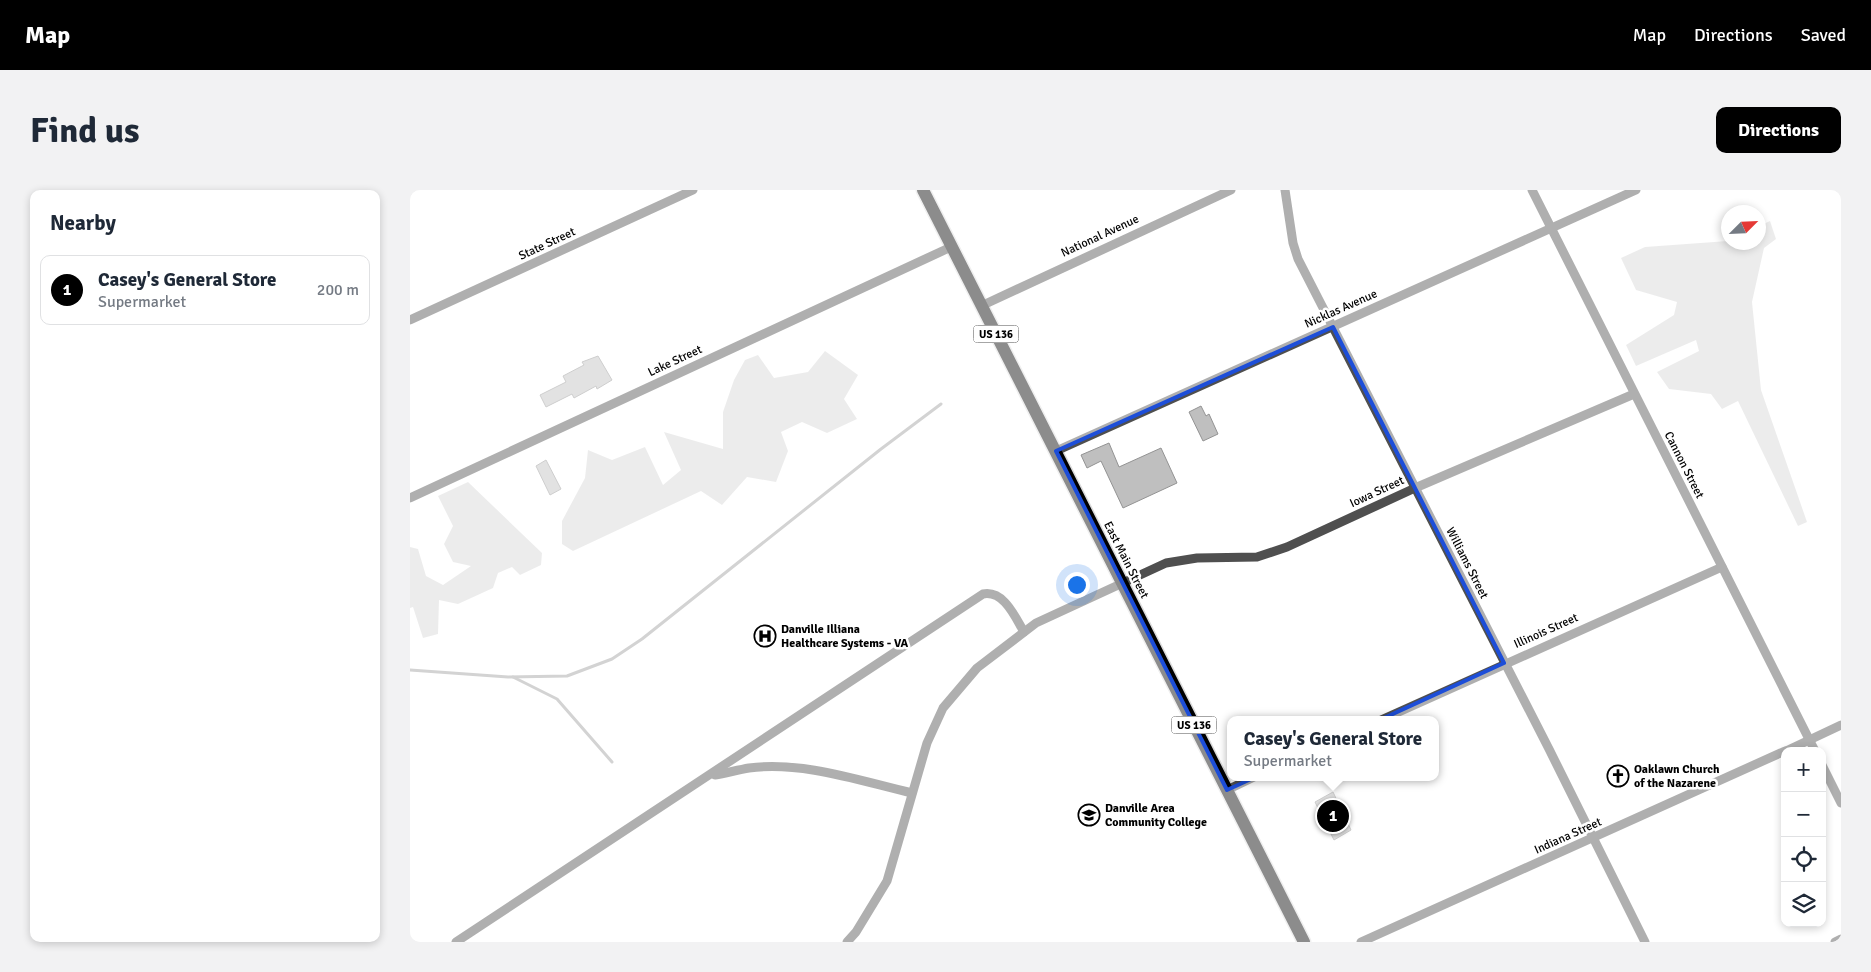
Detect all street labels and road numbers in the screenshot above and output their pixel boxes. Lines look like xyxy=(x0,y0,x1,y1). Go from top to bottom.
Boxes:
street label: National Avenue xyxy=(1059,211,1141,261)
street label: State Street xyxy=(516,224,578,264)
street label: Nicklas Avenue xyxy=(1302,286,1380,332)
road number: US 136 xyxy=(974,326,1018,342)
street label: Lake Street xyxy=(646,342,704,380)
street label: Cannon Street xyxy=(1661,429,1707,501)
street label: Iowa Street xyxy=(1347,473,1407,511)
street label: East Main Street xyxy=(1100,519,1152,601)
street label: Williams Street xyxy=(1443,525,1491,601)
street label: Illinois Street xyxy=(1512,610,1580,652)
road number: US 136 xyxy=(1172,716,1216,734)
street label: Indiana Street xyxy=(1532,814,1604,858)

